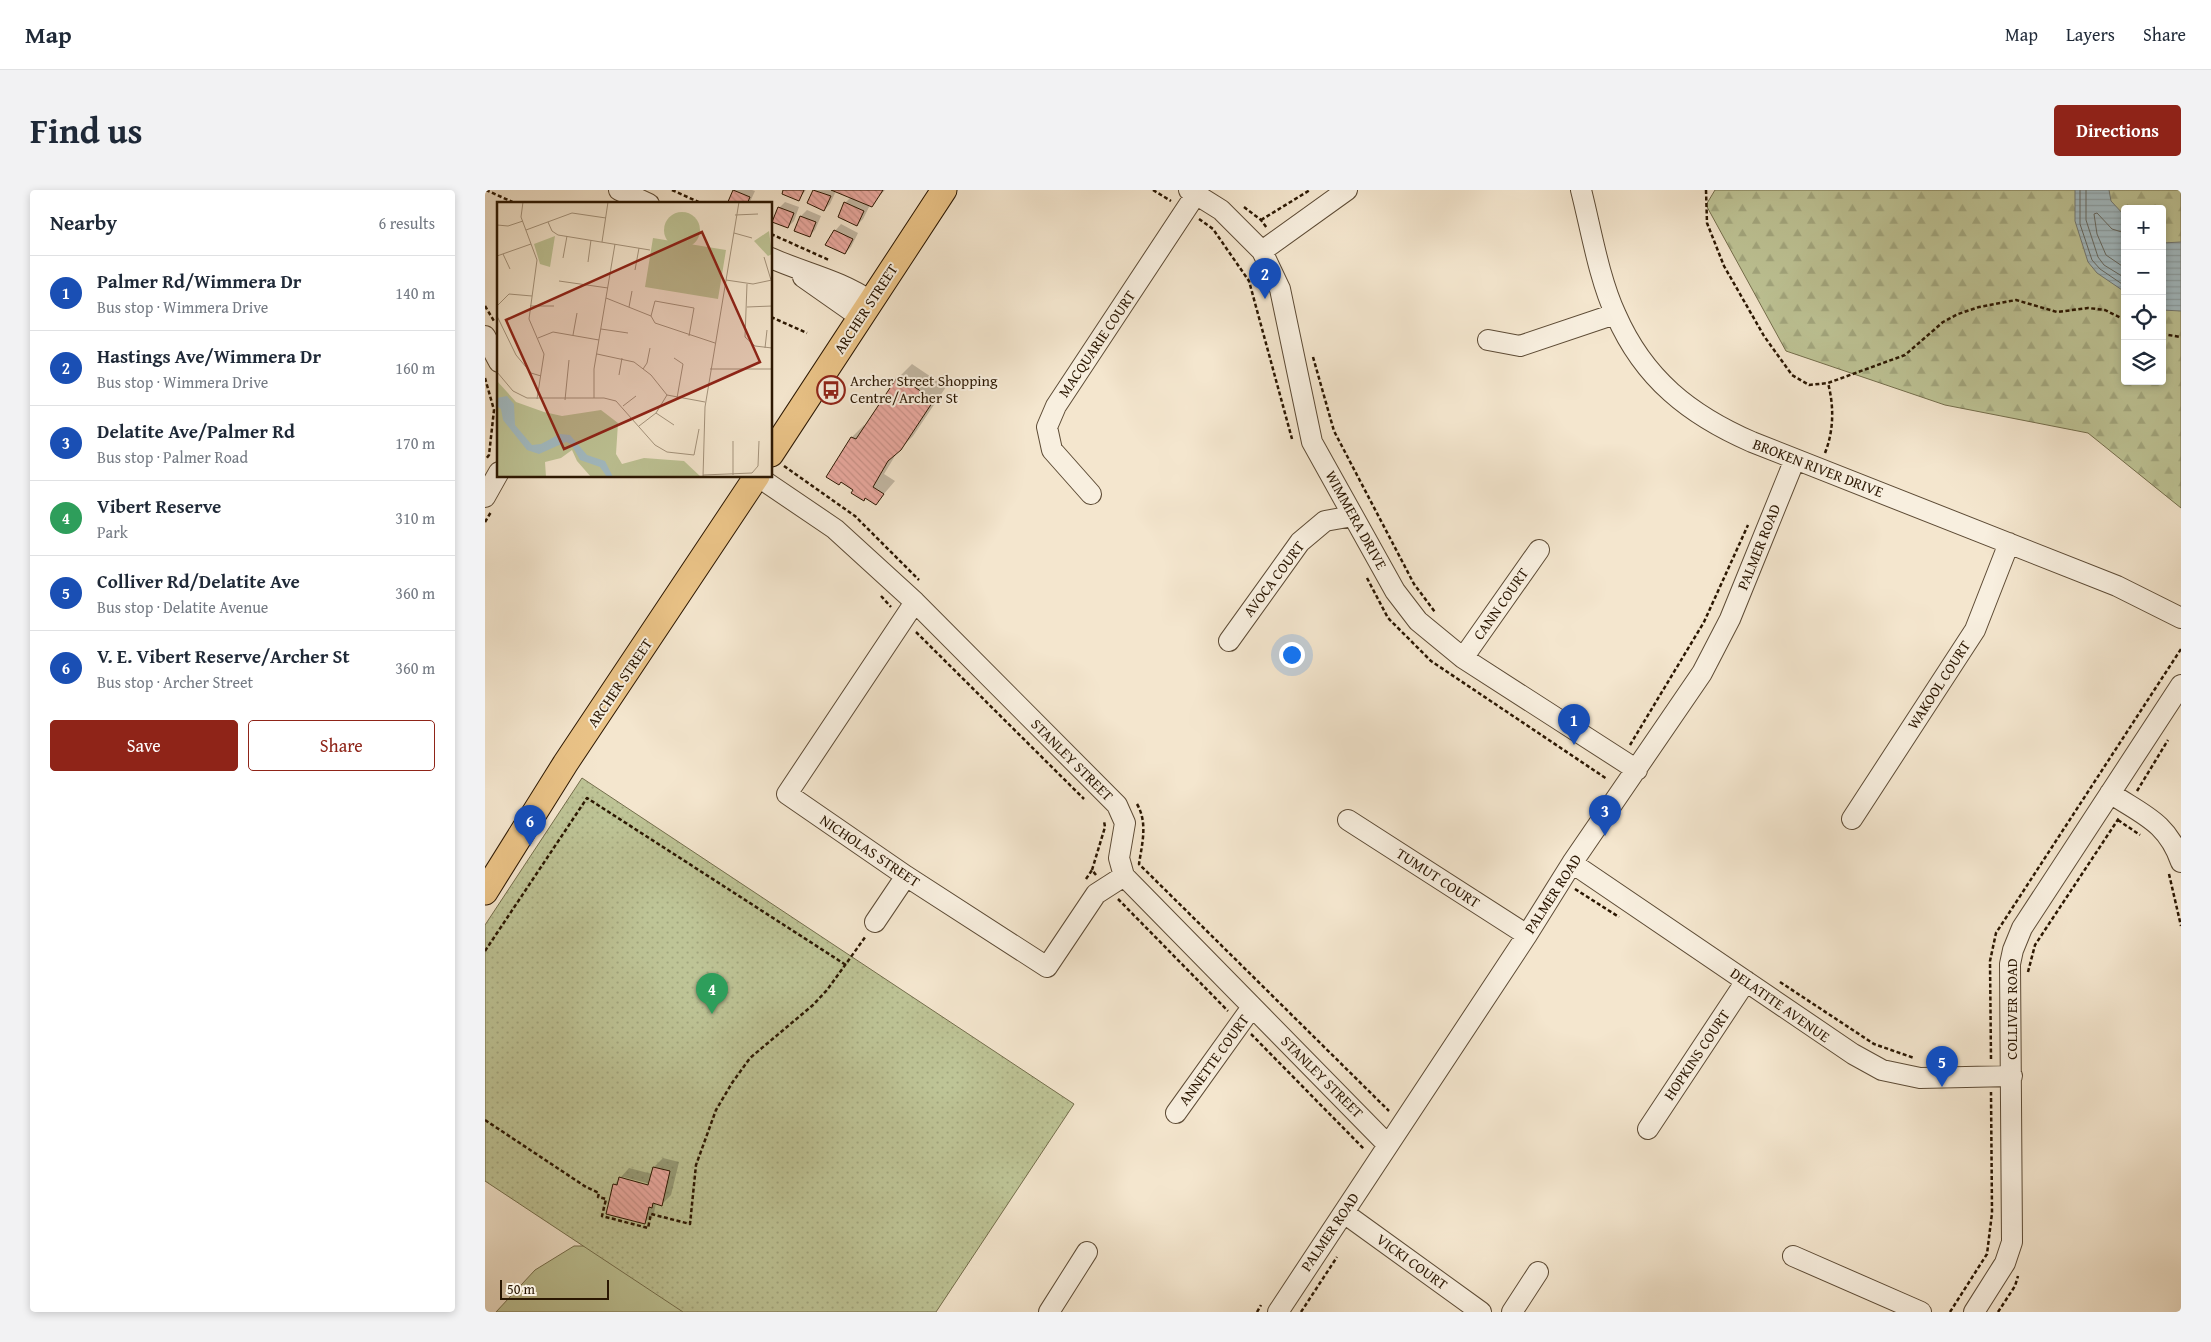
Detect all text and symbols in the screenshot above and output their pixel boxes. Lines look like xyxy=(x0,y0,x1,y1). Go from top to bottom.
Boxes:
text: Map xyxy=(25,17,72,52)
text: Map xyxy=(2005,21,2038,48)
text: Layers xyxy=(2066,21,2115,48)
text: Share xyxy=(2143,21,2186,48)
text: Find us xyxy=(30,105,143,156)
button: Directions xyxy=(2054,105,2181,156)
inset map xyxy=(497,202,773,478)
map controls xyxy=(2121,205,2166,385)
button: + xyxy=(2121,205,2166,250)
text: Nearby xyxy=(50,207,117,238)
text: 6 results xyxy=(378,211,435,235)
button: − xyxy=(2121,250,2166,295)
pin: 2 xyxy=(1249,258,1281,299)
street label: ARCHER STREET xyxy=(829,259,903,358)
text: Palmer Rd/Wimmera Dr xyxy=(97,267,302,295)
text: 1 xyxy=(62,281,70,305)
text: 140 m xyxy=(395,281,435,305)
street label: MACQUARIE COURT xyxy=(1053,286,1140,401)
text: Bus stop · Wimmera Drive xyxy=(97,295,268,319)
button: locate xyxy=(2121,295,2166,340)
button: layers xyxy=(2121,340,2166,385)
text: Hastings Ave/Wimmera Dr xyxy=(97,342,321,370)
text: 2 xyxy=(62,356,70,380)
text: 160 m xyxy=(395,356,435,380)
text: Bus stop · Wimmera Drive xyxy=(97,370,268,394)
place label: Archer Street Shopping Centre/Archer St xyxy=(850,370,998,408)
bus stop icon: Archer Street Shopping Centre/Archer St xyxy=(816,375,846,405)
text: Delatite Ave/Palmer Rd xyxy=(97,417,295,445)
text: 3 xyxy=(62,431,70,455)
text: 170 m xyxy=(395,431,435,455)
street label: BROKEN RIVER DRIVE xyxy=(1750,433,1887,502)
text: Bus stop · Palmer Road xyxy=(97,445,248,469)
street label: WIMMERA DRIVE xyxy=(1321,466,1393,573)
text: Vibert Reserve xyxy=(97,492,221,520)
street label: PALMER ROAD xyxy=(1732,501,1785,593)
text: 4 xyxy=(62,506,70,530)
text: 310 m xyxy=(395,506,435,530)
text: Park xyxy=(97,520,128,544)
street label: AVOCA COURT xyxy=(1238,536,1310,621)
street label: CANN COURT xyxy=(1468,563,1534,644)
text: Colliver Rd/Delatite Ave xyxy=(97,567,300,595)
text: 5 xyxy=(62,581,70,605)
text: 360 m xyxy=(395,581,435,605)
text: Bus stop · Delatite Avenue xyxy=(97,595,268,619)
street label: ARCHER STREET xyxy=(582,634,658,731)
street label: WAKOOL COURT xyxy=(1902,636,1975,733)
text: V. E. Vibert Reserve/Archer St xyxy=(97,642,350,670)
your location xyxy=(1279,642,1305,668)
text: 6 xyxy=(62,656,70,680)
text: 360 m xyxy=(395,656,435,680)
text: Bus stop · Archer Street xyxy=(97,670,253,694)
pin: 1 xyxy=(1558,704,1590,745)
street label: STANLEY STREET xyxy=(1026,714,1119,806)
button: Save xyxy=(50,720,238,771)
button: Share xyxy=(248,720,435,771)
pin: 3 xyxy=(1589,795,1621,836)
pin: 6 xyxy=(514,805,546,846)
street label: NICHOLAS STREET xyxy=(816,809,925,892)
street label: TUMUT COURT xyxy=(1392,843,1485,913)
street label: PALMER ROAD xyxy=(1519,850,1586,938)
street label: COLLIVER ROAD xyxy=(2001,958,2022,1060)
street label: DELATITE AVENUE xyxy=(1726,962,1835,1047)
pin: 4 xyxy=(696,973,728,1014)
street label: HOPKINS COURT xyxy=(1659,1005,1735,1104)
street label: ANNETTE COURT xyxy=(1173,1009,1254,1110)
street label: STANLEY STREET xyxy=(1276,1031,1369,1123)
pin: 5 xyxy=(1926,1046,1958,1087)
street label: PALMER ROAD xyxy=(1295,1188,1364,1275)
street label: VICKI COURT xyxy=(1372,1229,1453,1295)
scale bar xyxy=(500,1277,609,1300)
text: 50 m xyxy=(507,1279,535,1299)

